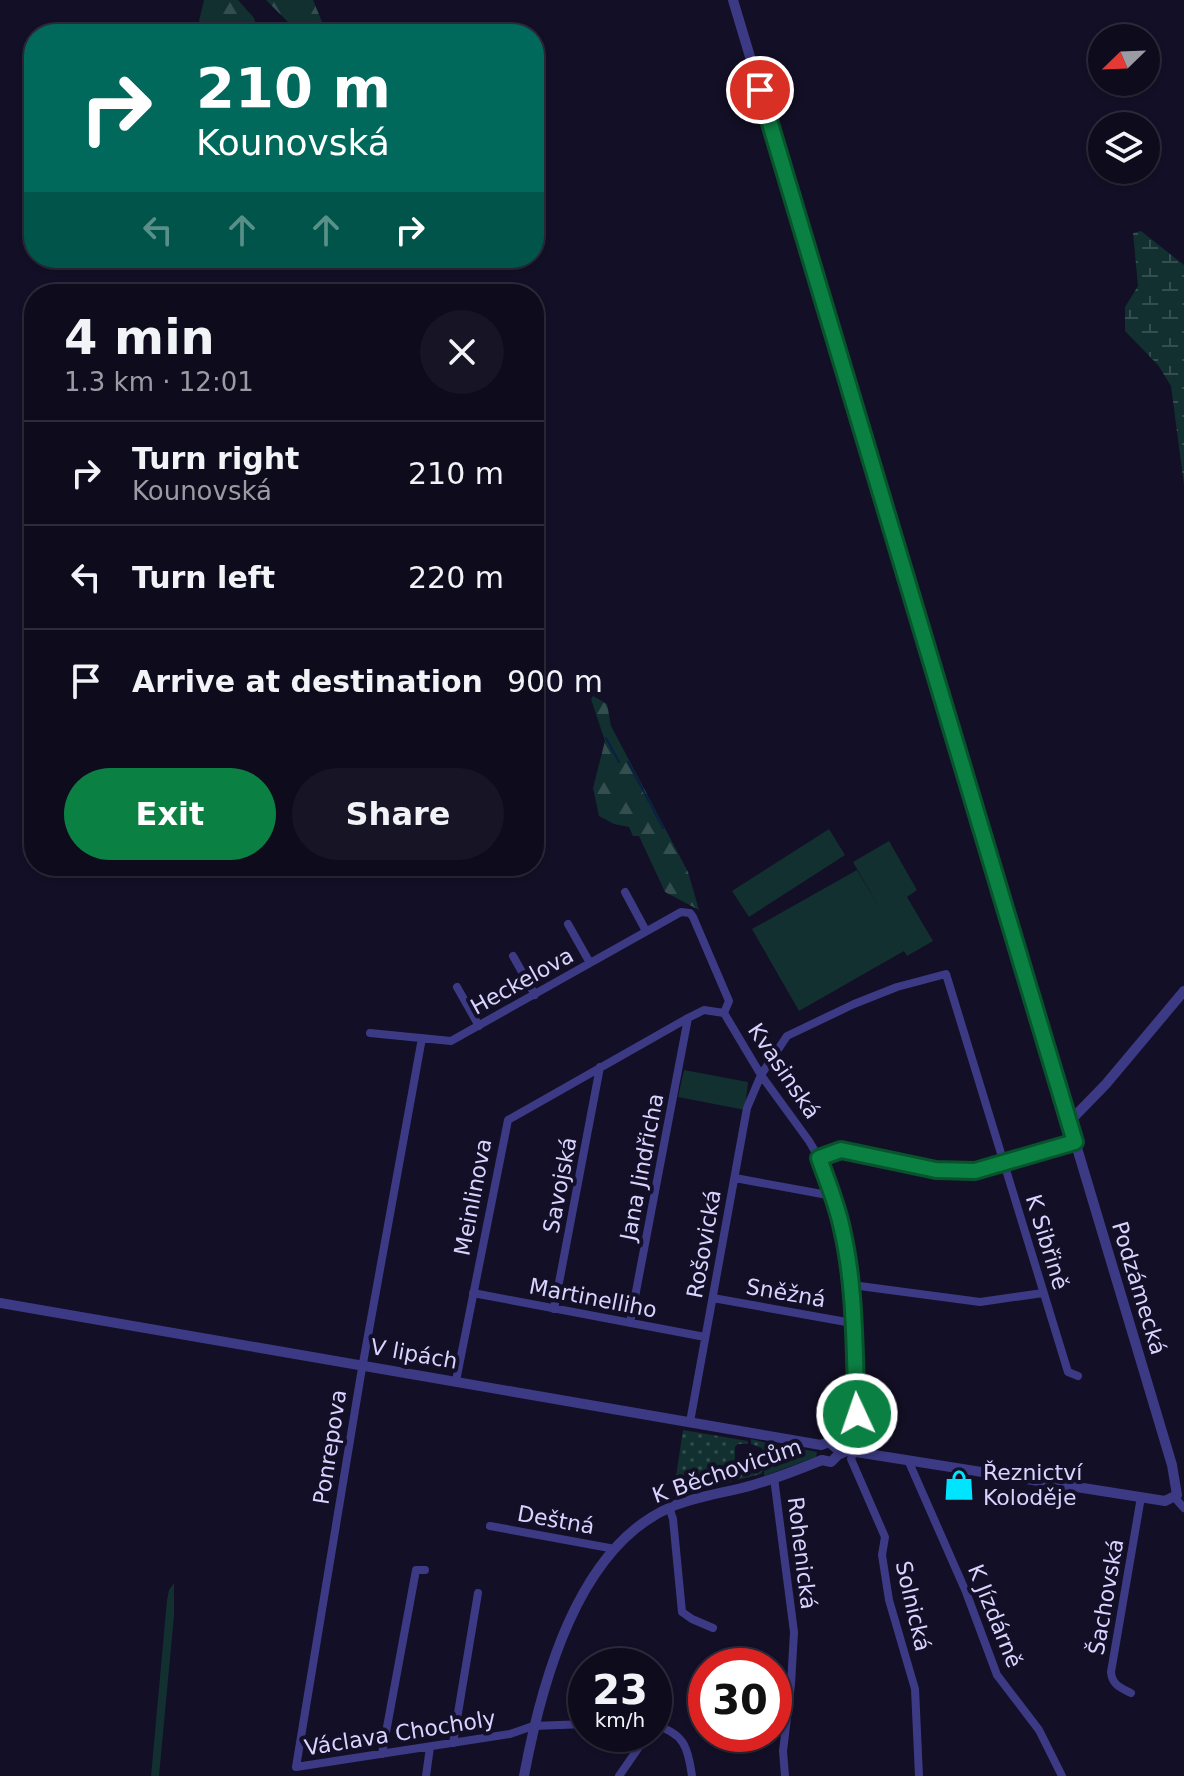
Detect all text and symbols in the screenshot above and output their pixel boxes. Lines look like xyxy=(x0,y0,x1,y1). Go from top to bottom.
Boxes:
north arrow xyxy=(1088,24,1160,96)
map controls xyxy=(1088,24,1160,184)
text: 210 m xyxy=(196,55,391,120)
icon: right xyxy=(64,56,168,160)
pin xyxy=(726,56,794,124)
icon: arrive xyxy=(738,68,782,112)
button: layers xyxy=(1088,112,1160,184)
text: Kounovská xyxy=(196,122,390,163)
icon: left xyxy=(136,208,180,252)
icon: ahead xyxy=(220,208,264,252)
icon: ahead xyxy=(304,208,348,252)
icon: right xyxy=(388,208,432,252)
text: 4 min xyxy=(64,309,215,365)
button: close xyxy=(420,310,504,394)
text: 1.3 km · 12:01 xyxy=(64,367,254,397)
text: Turn right xyxy=(132,441,299,476)
icon: right xyxy=(64,451,108,495)
text: 210 m xyxy=(408,456,504,491)
text: Kounovská xyxy=(132,476,272,506)
icon: left xyxy=(64,555,108,599)
text: Turn left xyxy=(132,560,275,595)
text: 220 m xyxy=(408,560,504,595)
icon: arrive xyxy=(64,659,108,703)
text: Arrive at destination xyxy=(132,664,483,699)
text: 900 m xyxy=(507,664,603,699)
button: Exit xyxy=(64,768,276,860)
button: Share xyxy=(292,768,504,860)
street label: Heckelova xyxy=(466,942,578,1020)
street label: Kvasinská xyxy=(743,1019,825,1123)
street label: Jana Jindřicha xyxy=(615,1091,669,1245)
street label: Savojská xyxy=(538,1135,582,1235)
street label: Meinlinova xyxy=(449,1136,497,1258)
street label: Rošovická xyxy=(682,1188,726,1300)
street label: K Sibřině xyxy=(1021,1191,1073,1293)
street label: Podzámecká xyxy=(1107,1218,1171,1358)
street label: Martinelliho xyxy=(527,1273,659,1323)
street label: Sněžná xyxy=(744,1274,828,1312)
street label: V lipách xyxy=(369,1334,459,1374)
position arrow xyxy=(815,1372,899,1456)
street label: Ponrepova xyxy=(309,1388,351,1506)
street label: K Běchovicům xyxy=(649,1434,805,1508)
place label: Řeznictví Koloděje xyxy=(983,1460,1083,1510)
shop icon: Řeznictví Koloděje xyxy=(942,1468,976,1502)
street label: Rohenická xyxy=(783,1495,821,1611)
street label: Deštná xyxy=(515,1501,597,1539)
street label: Šachovská xyxy=(1084,1537,1128,1657)
street label: Solnická xyxy=(891,1559,935,1653)
street label: K Jízdárně xyxy=(963,1561,1027,1671)
speed limit sign: 30 xyxy=(688,1648,792,1752)
text: 23 xyxy=(592,1667,648,1713)
street label: Václava Chocholy xyxy=(303,1706,497,1760)
text: km/h xyxy=(595,1708,645,1732)

